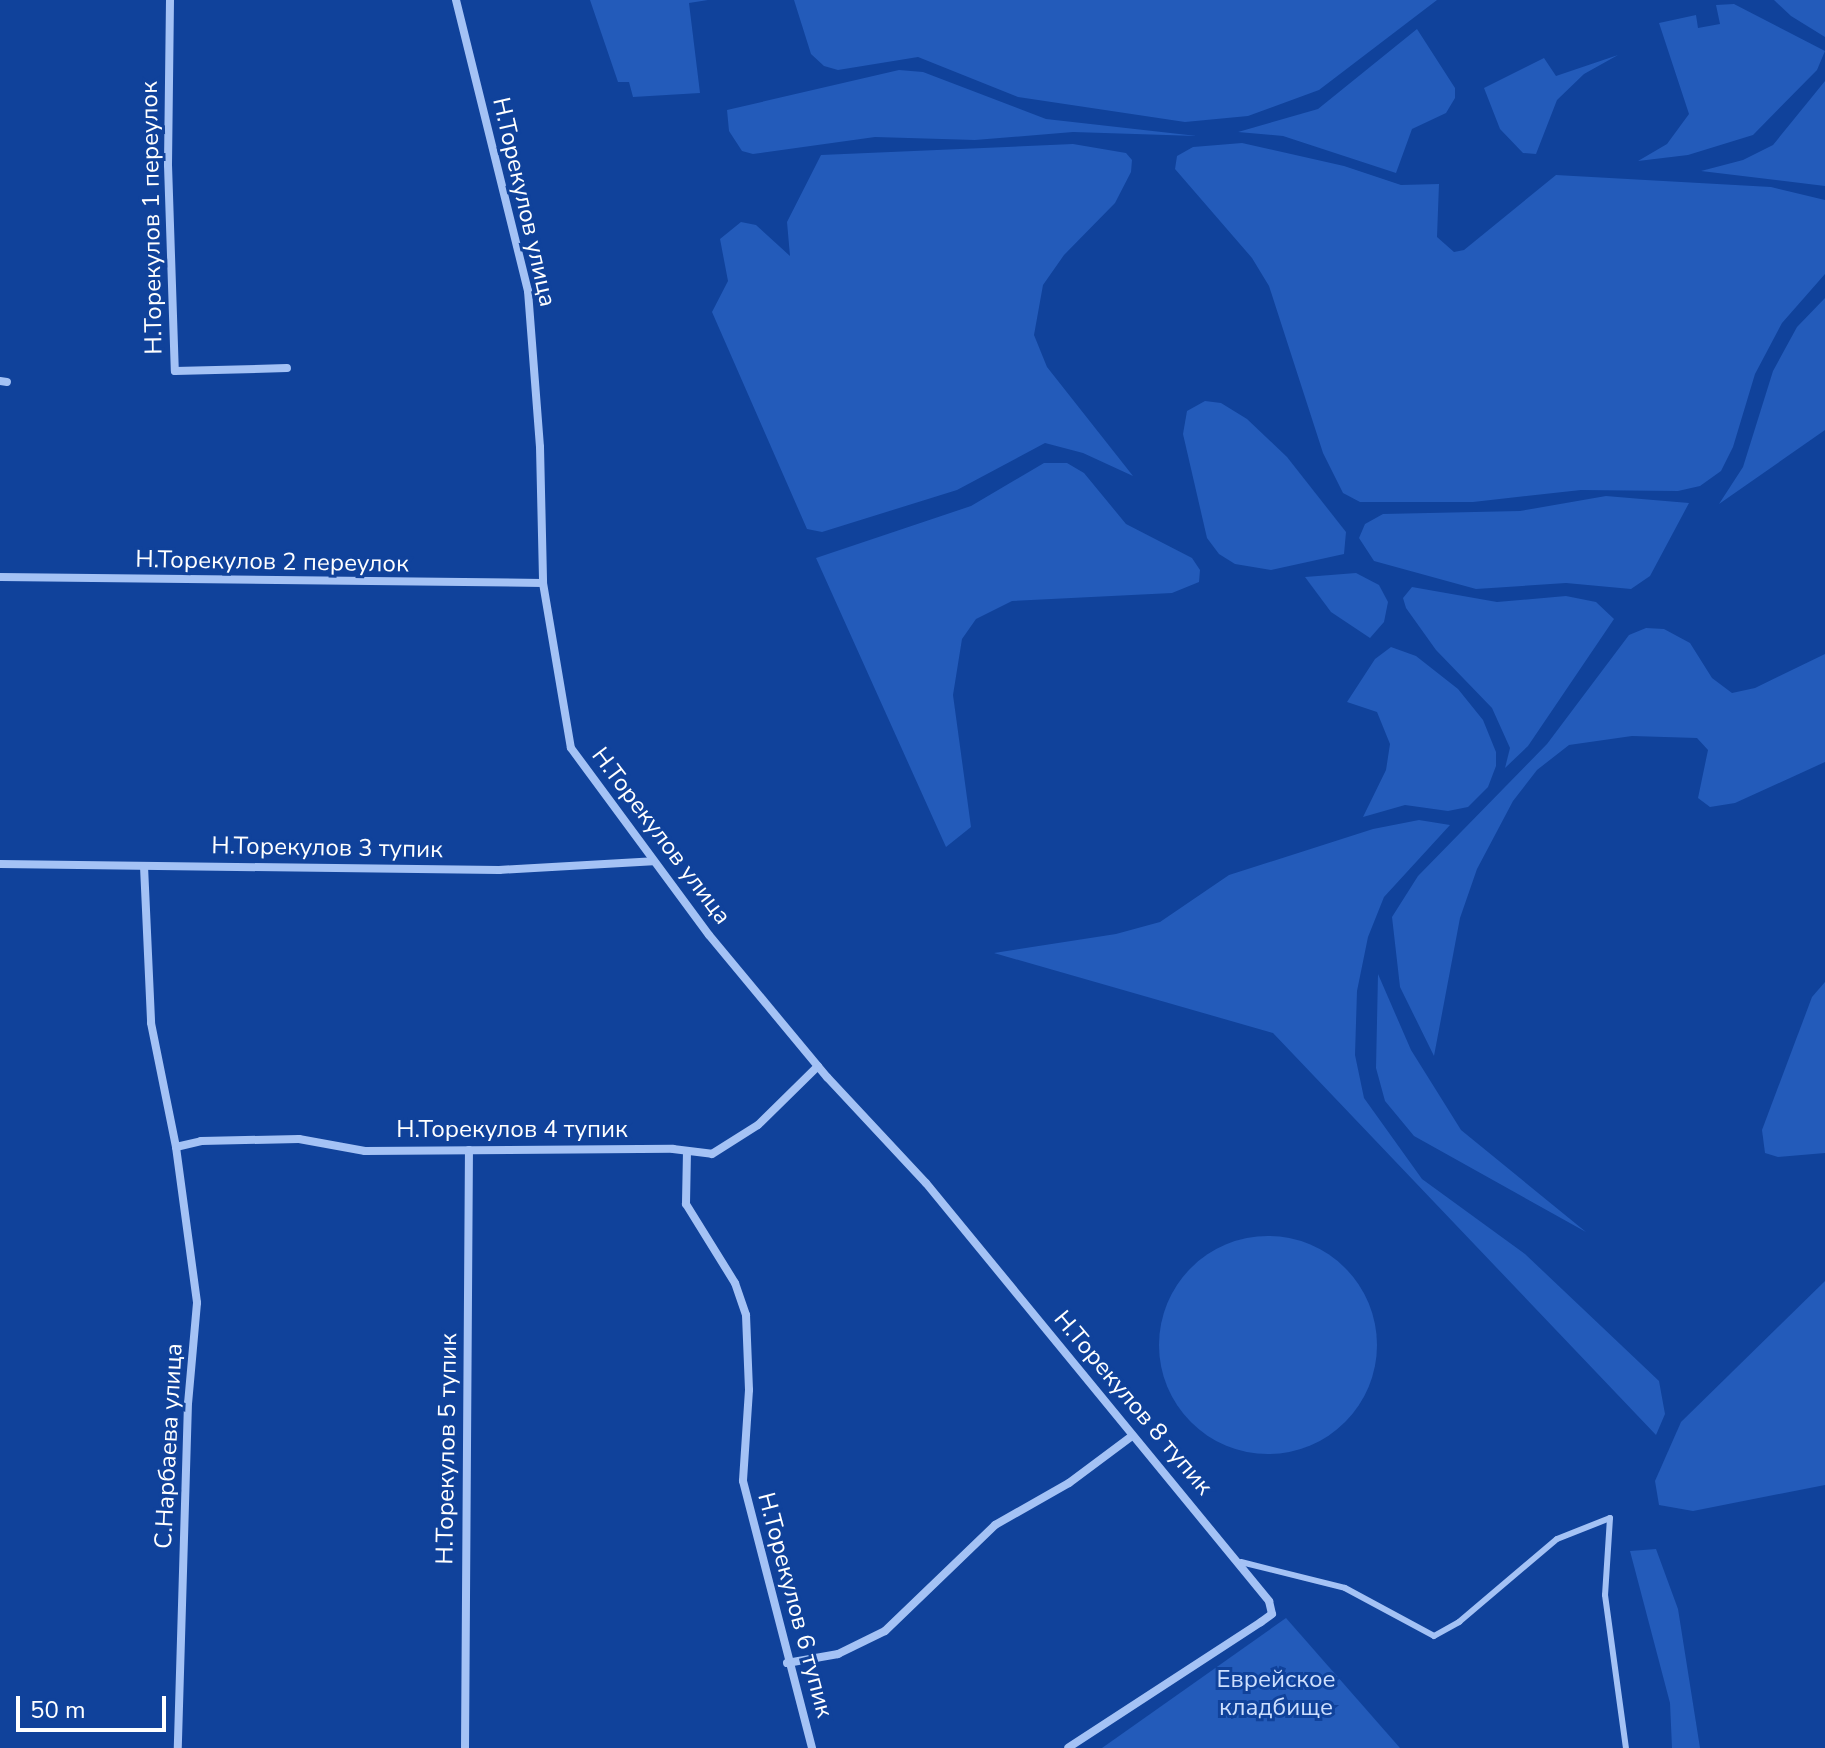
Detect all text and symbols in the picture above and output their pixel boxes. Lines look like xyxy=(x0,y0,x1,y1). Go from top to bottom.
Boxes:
street label: Н.Торекулов 1 переулок xyxy=(135,81,169,355)
street label: Н.Торекулов улица xyxy=(486,95,562,309)
street label: Н.Торекулов 2 переулок xyxy=(135,545,409,579)
street label: Н.Торекулов улица xyxy=(585,742,737,930)
street label: Н.Торекулов 3 тупик xyxy=(211,832,443,864)
street label: Н.Торекулов 4 тупик xyxy=(396,1116,628,1144)
street label: Н.Торекулов 8 тупик xyxy=(1048,1305,1218,1501)
street label: Н.Торекулов 5 тупик xyxy=(431,1333,463,1565)
street label: С.Нарбаева улица xyxy=(149,1342,189,1550)
street label: Н.Торекулов 6 тупик xyxy=(751,1490,839,1720)
park label: Еврейское кладбище xyxy=(1217,1666,1335,1722)
scale bar xyxy=(20,1680,170,1730)
text: 50 m xyxy=(30,1694,86,1726)

